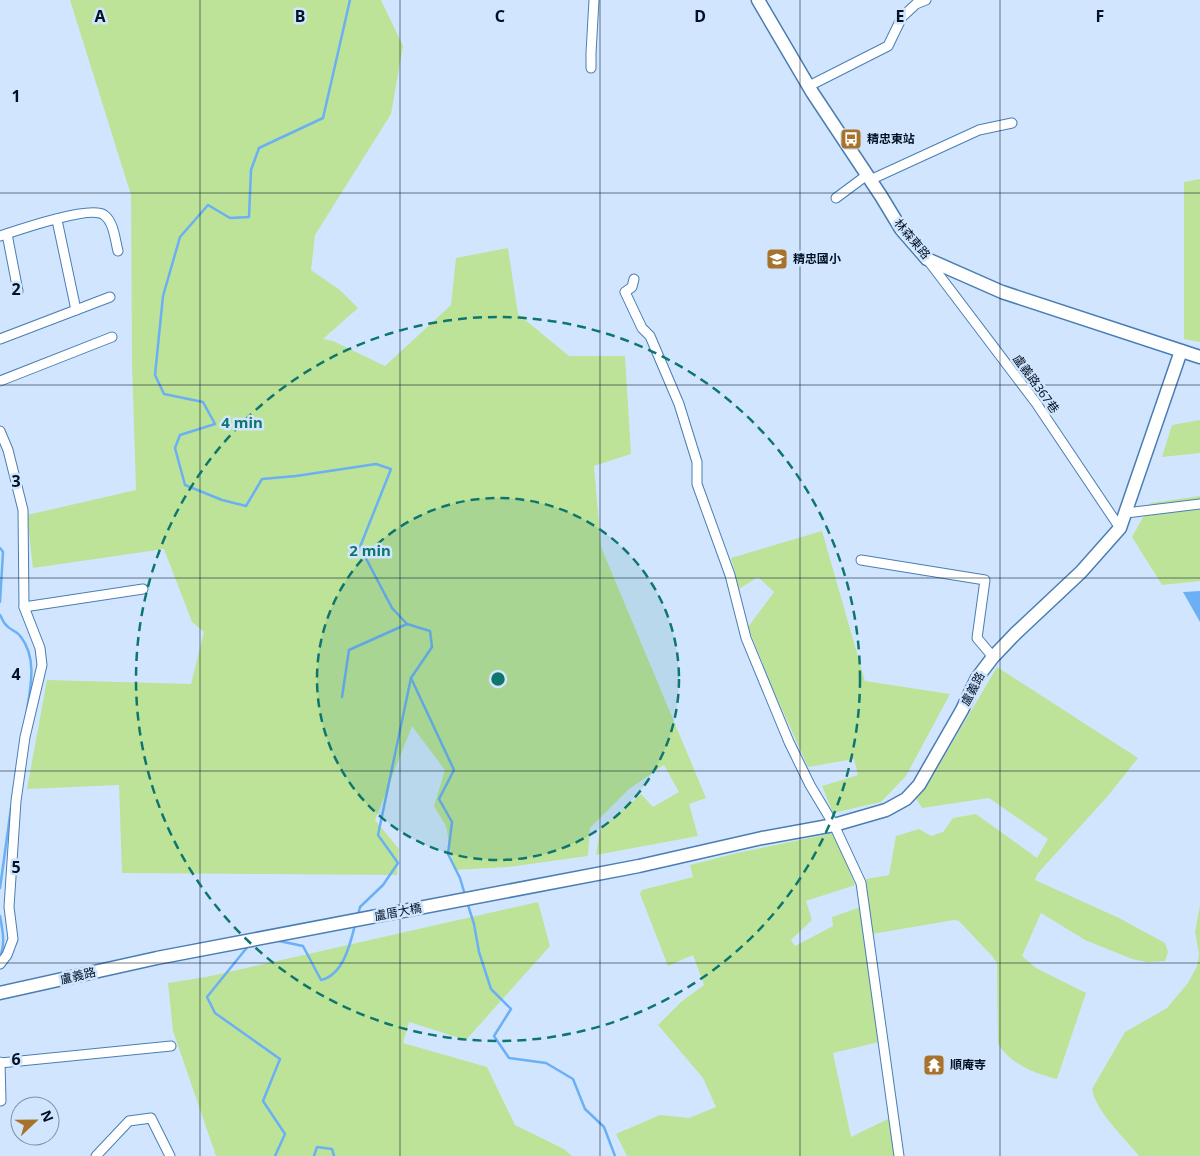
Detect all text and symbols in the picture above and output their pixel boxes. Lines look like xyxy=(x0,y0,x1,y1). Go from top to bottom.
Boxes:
text: A xyxy=(94,5,106,27)
text: B xyxy=(295,5,305,27)
text: C xyxy=(495,5,505,27)
text: D xyxy=(694,5,706,27)
text: E xyxy=(896,5,905,27)
text: F xyxy=(1096,5,1104,27)
text: 1 xyxy=(11,85,21,107)
bus stop icon: 精忠東站 xyxy=(839,127,863,151)
place label: 精忠東站 xyxy=(867,130,915,147)
street label: 林森東路 xyxy=(890,215,934,263)
school or university icon: 精忠國小 xyxy=(765,247,789,271)
place label: 精忠國小 xyxy=(793,250,841,267)
text: 2 xyxy=(11,278,21,300)
street label: 盧義路367巷 xyxy=(1009,351,1063,416)
text: 4 min xyxy=(221,412,263,432)
text: 3 xyxy=(11,470,21,492)
text: 2 min xyxy=(349,540,391,560)
text: 4 xyxy=(11,663,21,685)
street label: 盧義路 xyxy=(957,669,989,709)
centre of rings xyxy=(489,670,507,688)
text: 5 xyxy=(11,856,21,878)
street label: 盧厝大橋 xyxy=(373,899,423,924)
street label: 盧義路 xyxy=(58,963,97,988)
text: 6 xyxy=(11,1048,21,1070)
temple icon: 順庵寺 xyxy=(922,1053,946,1077)
place label: 順庵寺 xyxy=(950,1056,986,1073)
north arrow xyxy=(10,1096,60,1146)
text: N xyxy=(37,1107,58,1125)

